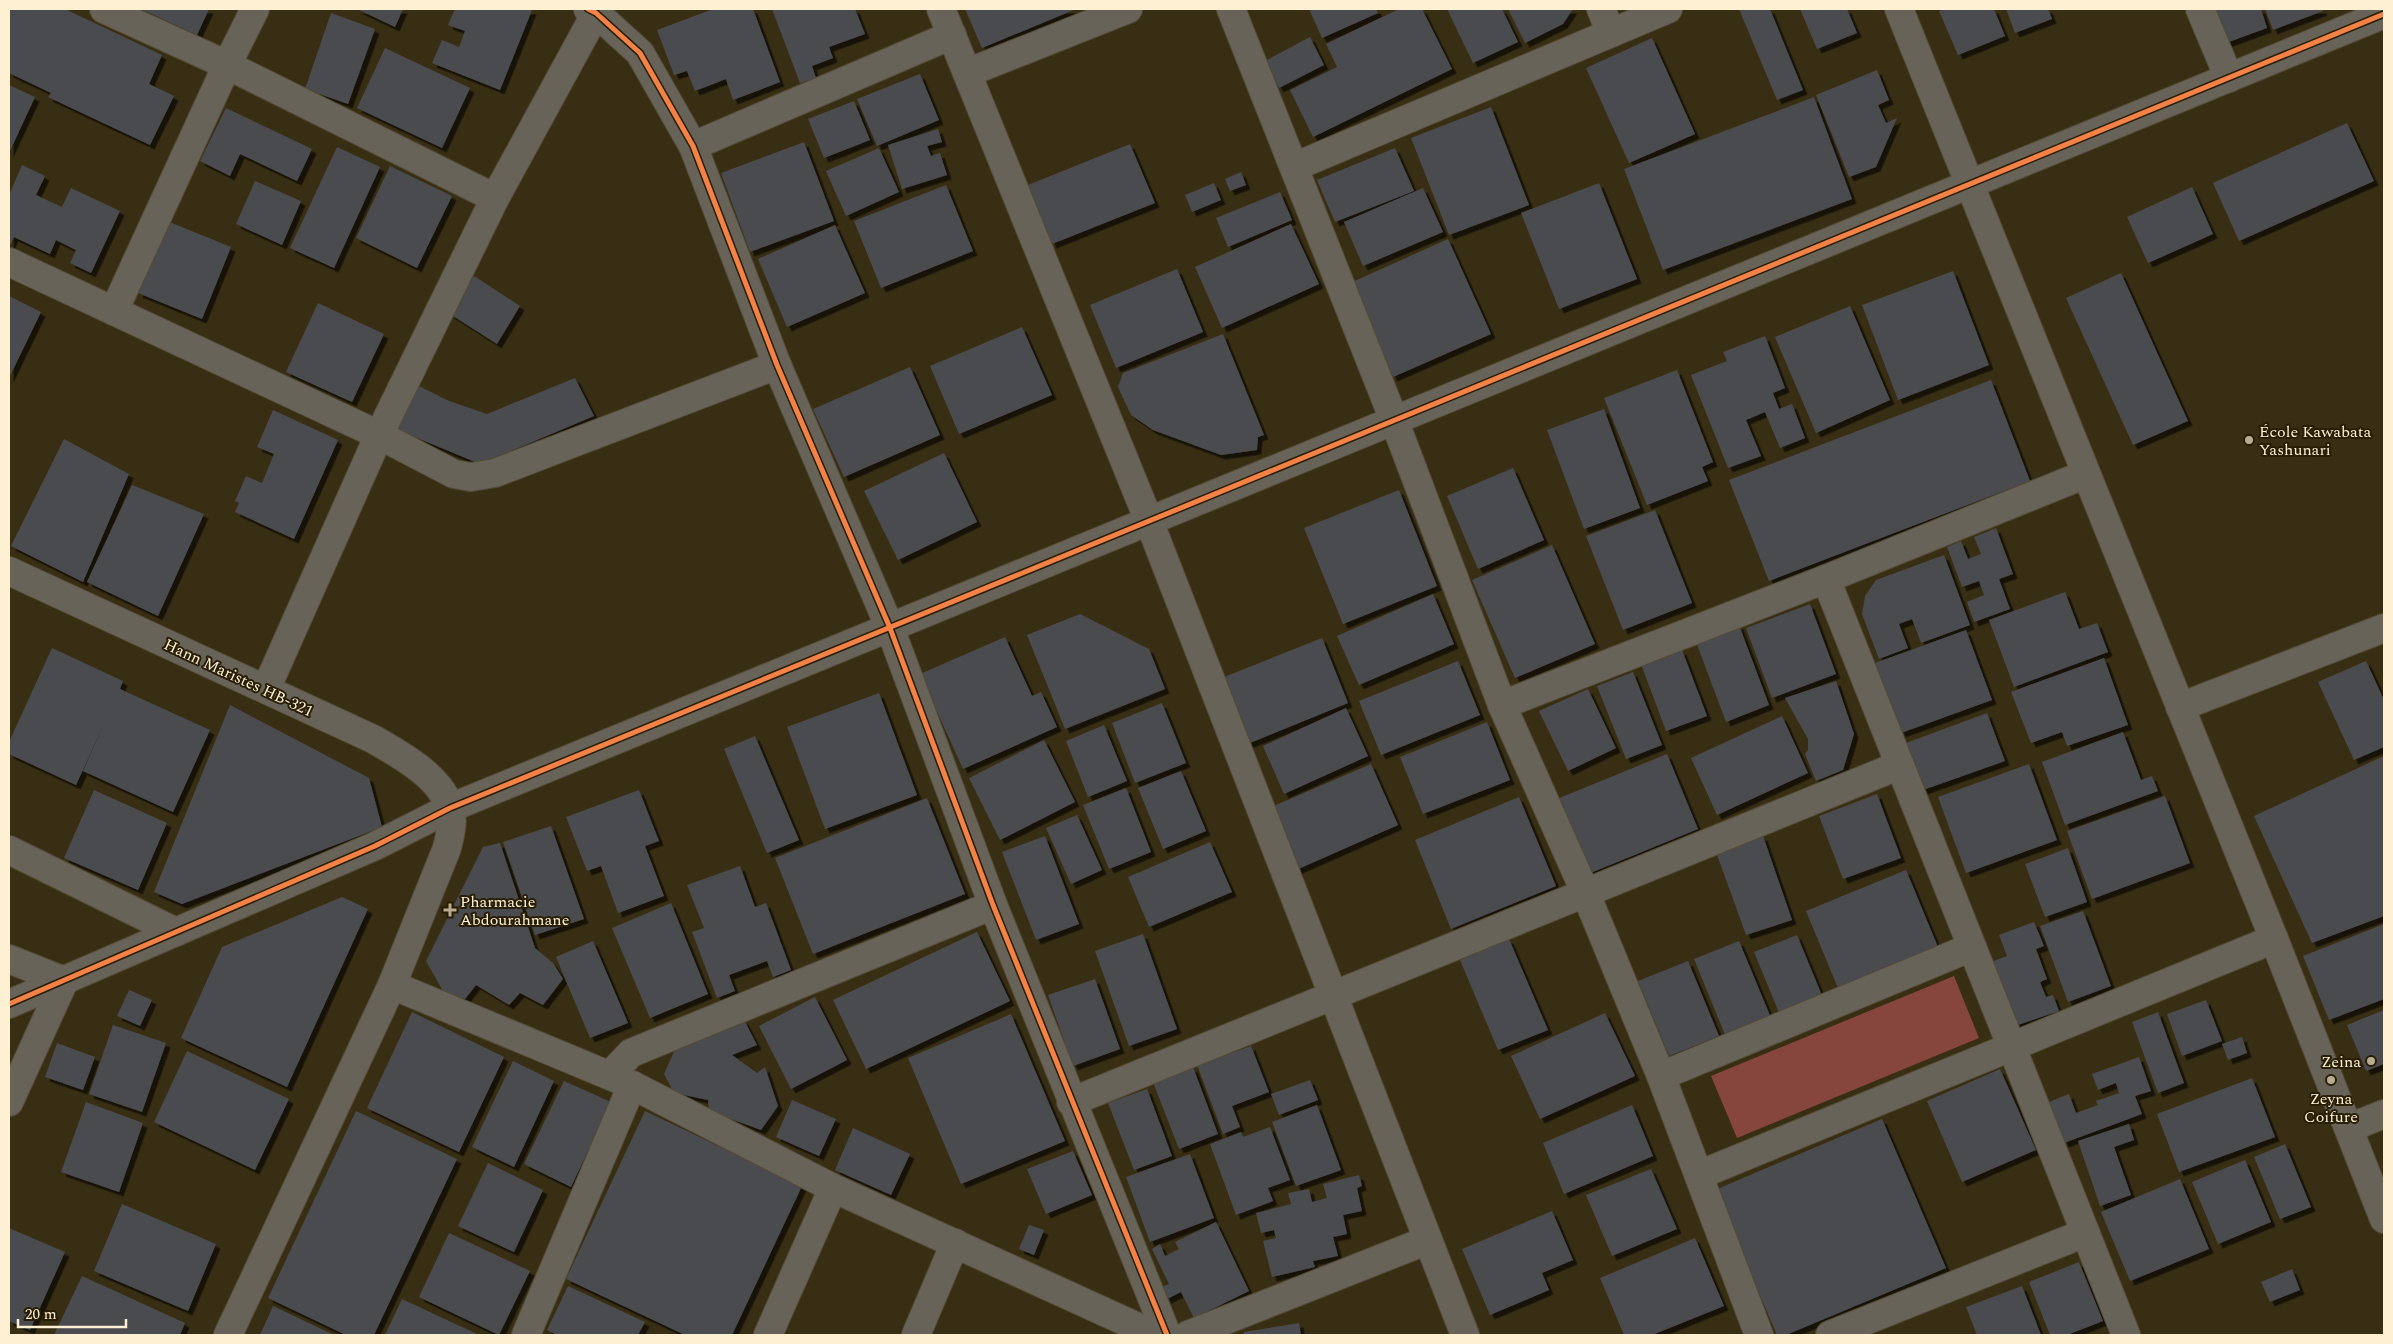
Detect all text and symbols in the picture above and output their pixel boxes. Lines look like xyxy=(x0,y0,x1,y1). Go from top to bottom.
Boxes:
place label: École Kawabata Yashunari xyxy=(2259,420,2372,462)
marker: École Kawabata Yashunari xyxy=(2243,434,2255,446)
street label: Hann Maristes HB-321 xyxy=(160,633,317,723)
place label: Pharmacie Abdourahmane xyxy=(460,890,569,932)
marker: Pharmacie Abdourahmane xyxy=(444,904,456,916)
place label: Zeina xyxy=(2321,1050,2361,1074)
marker: Zeina xyxy=(2365,1055,2377,1067)
marker: Zeyna Coifure xyxy=(2325,1074,2337,1086)
place label: Zeyna Coifure xyxy=(2304,1087,2358,1129)
scale bar xyxy=(18,1296,125,1328)
text: 20 m xyxy=(25,1303,57,1326)

